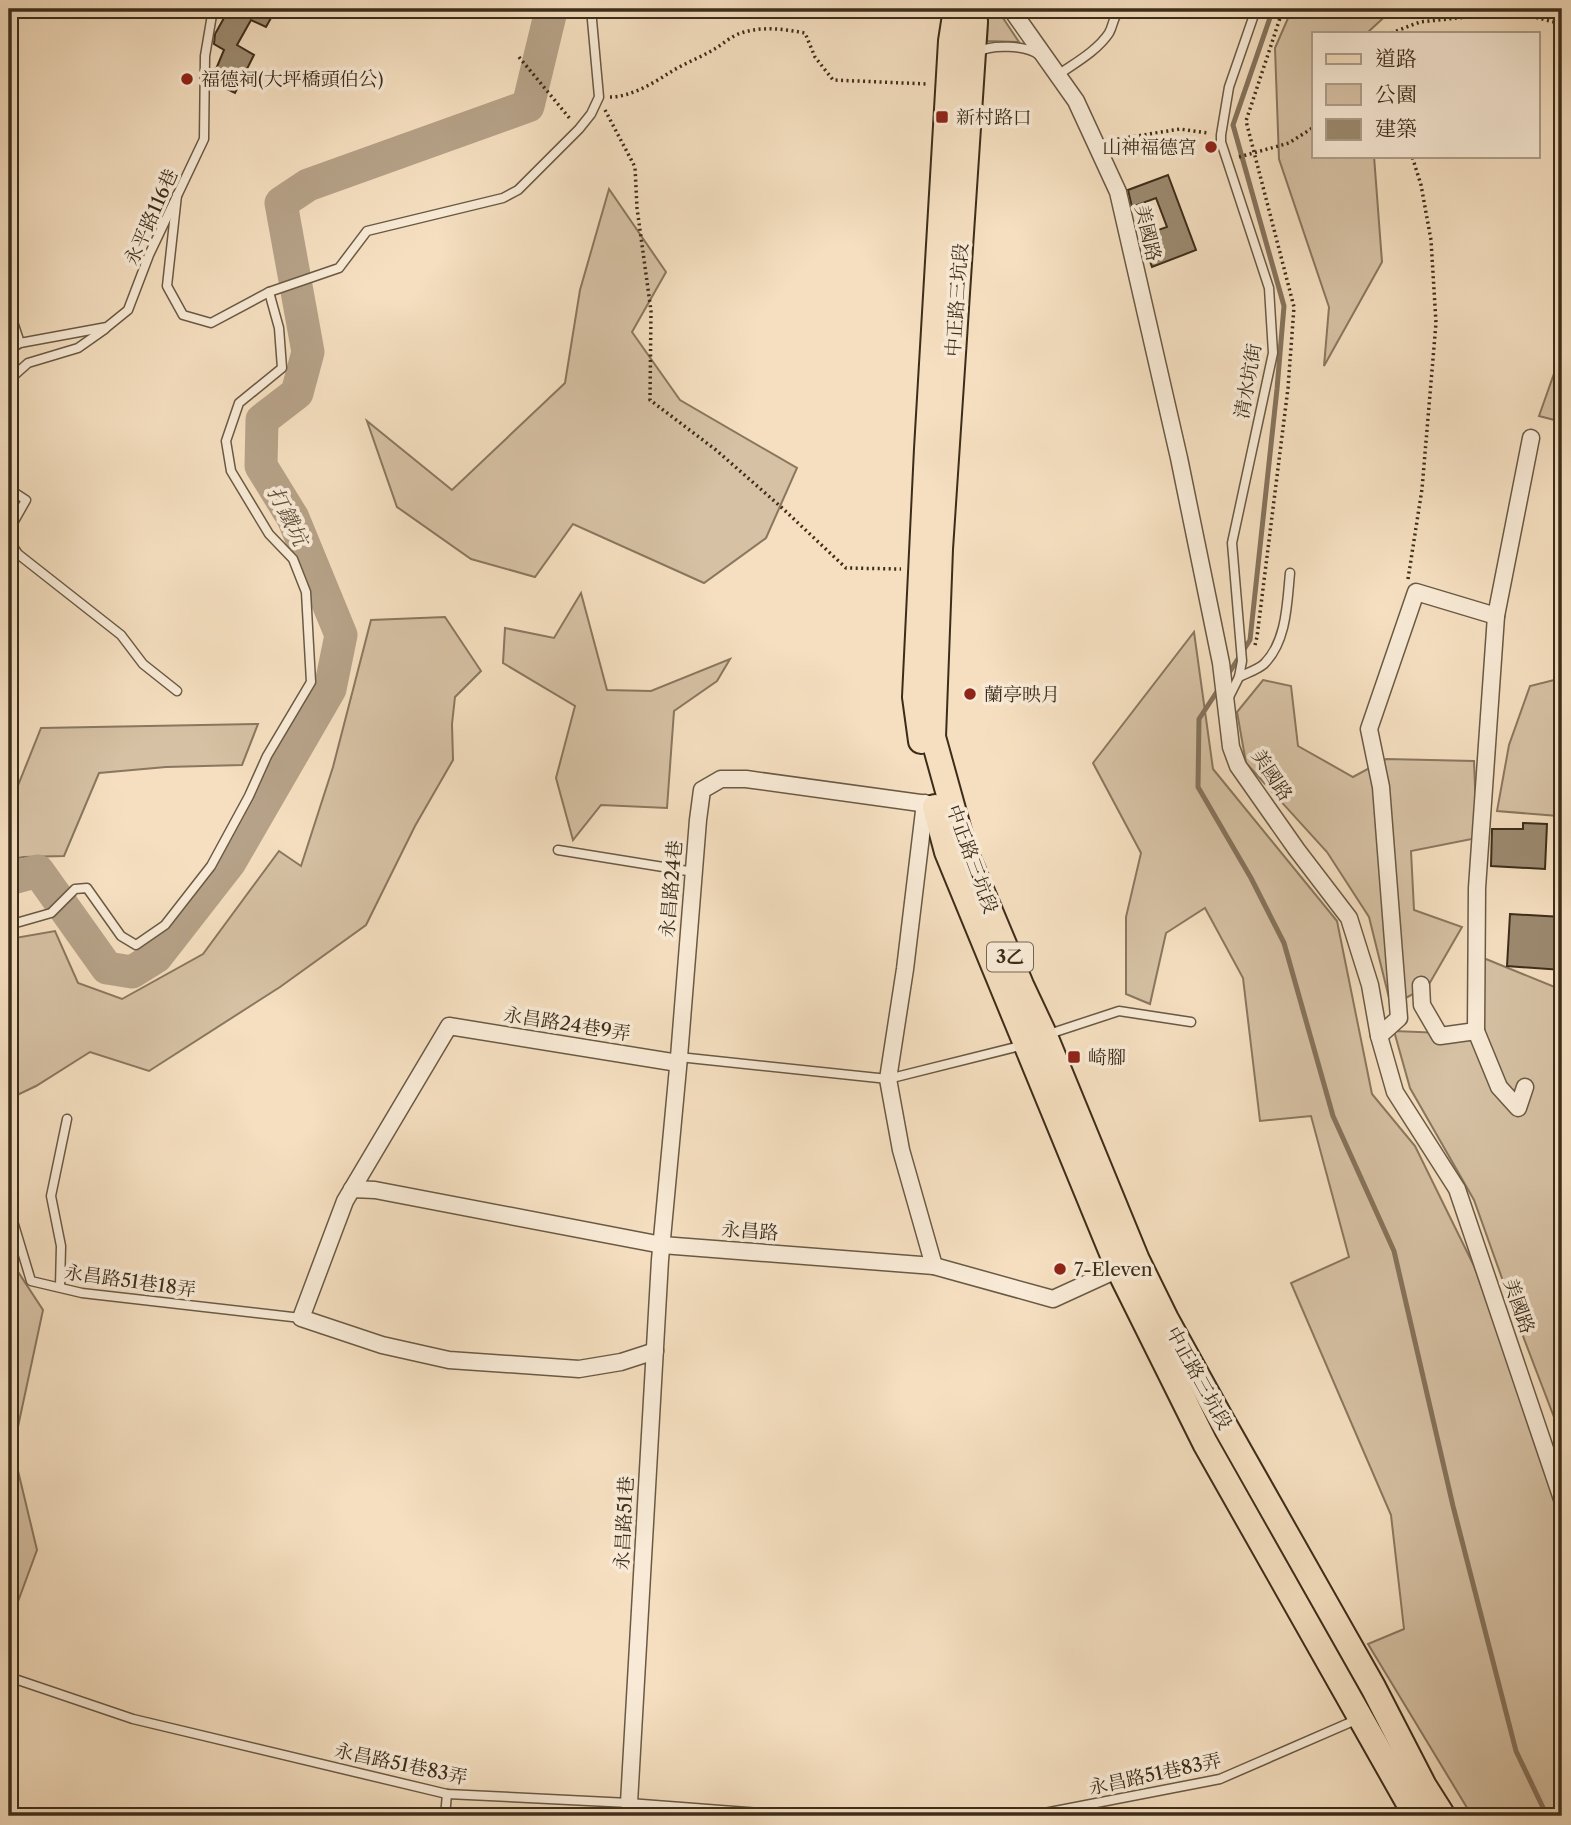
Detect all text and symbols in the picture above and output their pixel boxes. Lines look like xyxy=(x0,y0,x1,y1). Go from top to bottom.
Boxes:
legend xyxy=(1312,32,1540,158)
text: 道路 xyxy=(1375,46,1417,71)
place label: 福德祠(大坪橋頭伯公) xyxy=(201,68,384,91)
marker: 福德祠(大坪橋頭伯公) xyxy=(179,71,195,87)
text: 公園 xyxy=(1375,82,1417,107)
place label: 新村路口 xyxy=(956,106,1032,129)
marker: 新村路口 xyxy=(934,109,950,125)
text: 建築 xyxy=(1375,116,1417,141)
place label: 山神福德宮 xyxy=(1102,136,1197,159)
marker: 山神福德宮 xyxy=(1203,139,1219,155)
street label: 永平路116巷 xyxy=(120,165,182,269)
street label: 美國路 xyxy=(1130,203,1166,263)
street label: 中正路三坑段 xyxy=(942,242,972,358)
street label: 清水坑街 xyxy=(1230,342,1266,420)
water label: 打鐵坑 xyxy=(263,482,315,552)
place label: 蘭亭映月 xyxy=(984,683,1060,706)
marker: 蘭亭映月 xyxy=(962,686,978,702)
street label: 美國路 xyxy=(1247,745,1297,805)
street label: 中正路三坑段 xyxy=(942,801,1002,917)
street label: 永昌路24巷 xyxy=(655,839,687,939)
road number: 3乙 xyxy=(987,942,1033,972)
street label: 永昌路24巷9弄 xyxy=(502,1003,632,1045)
place label: 崎腳 xyxy=(1088,1046,1126,1069)
marker: 崎腳 xyxy=(1066,1049,1082,1065)
street label: 永昌路 xyxy=(721,1218,779,1244)
place label: 7-Eleven xyxy=(1074,1258,1153,1281)
street label: 永昌路51巷18弄 xyxy=(63,1260,197,1302)
marker: 7-Eleven xyxy=(1052,1261,1068,1277)
street label: 美國路 xyxy=(1499,1275,1539,1337)
street label: 中正路三坑段 xyxy=(1161,1323,1237,1433)
street label: 永昌路51巷 xyxy=(610,1475,638,1571)
street label: 永昌路51巷83弄 xyxy=(333,1739,469,1789)
street label: 永昌路51巷83弄 xyxy=(1087,1749,1223,1799)

